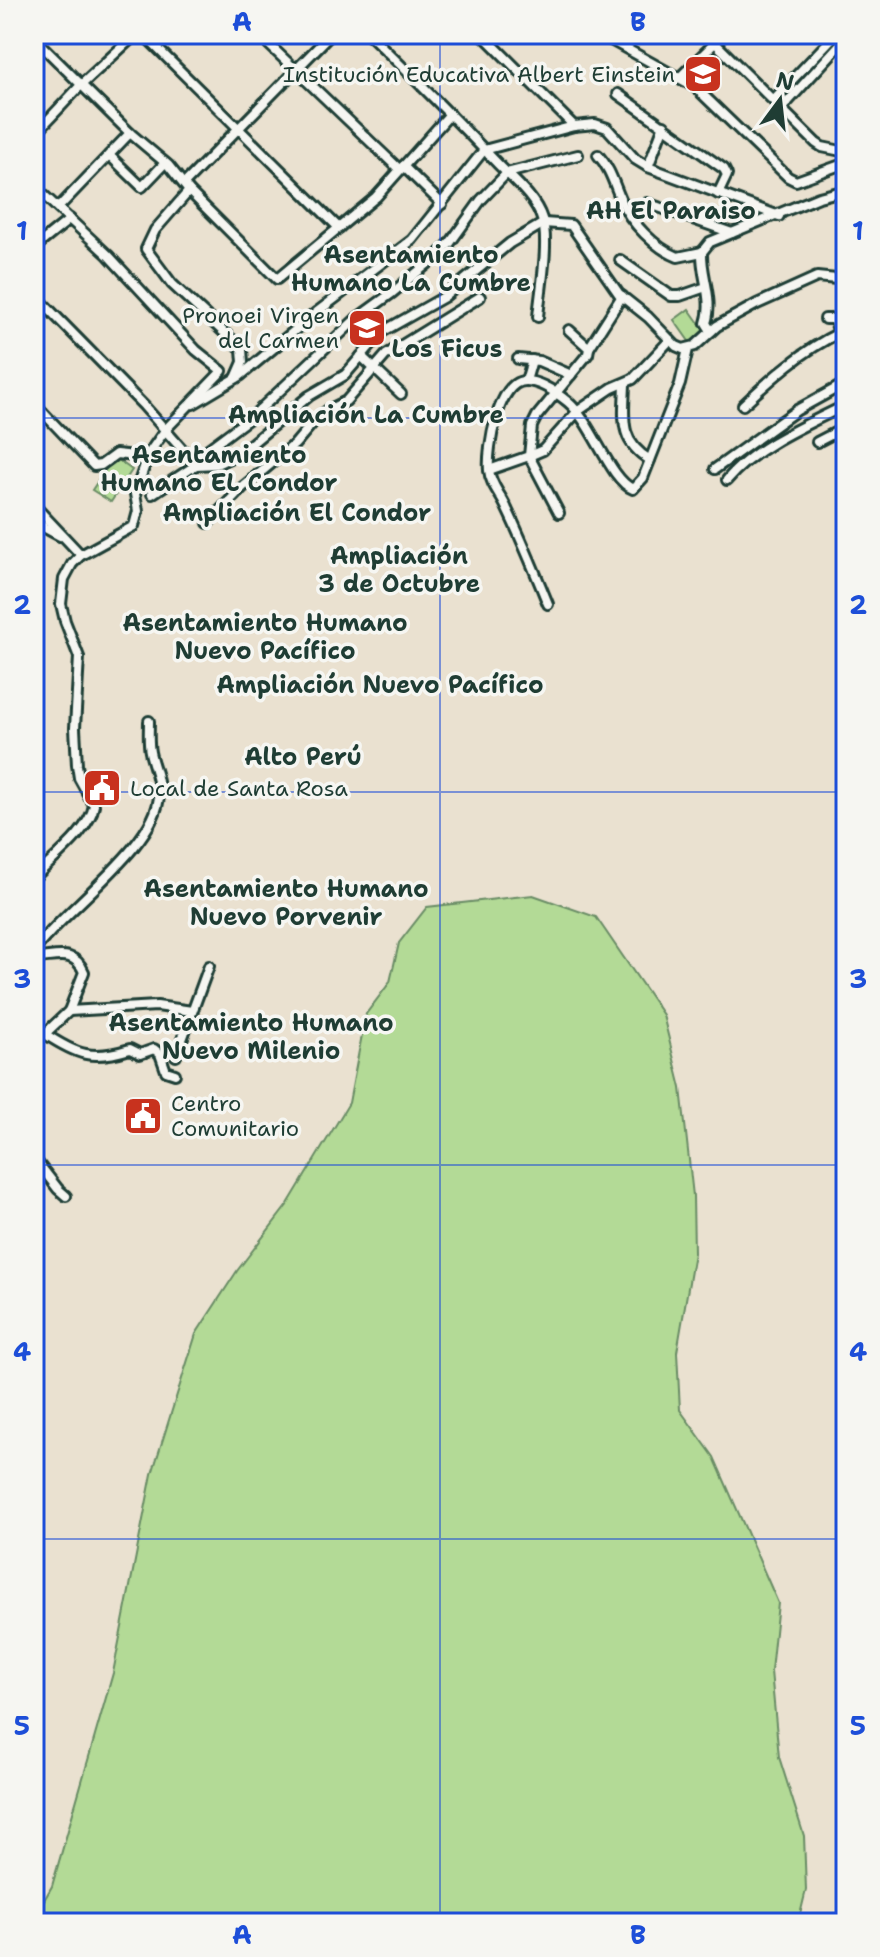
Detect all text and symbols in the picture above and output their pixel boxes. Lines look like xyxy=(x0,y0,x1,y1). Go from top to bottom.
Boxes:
text: A xyxy=(232,4,252,39)
text: B xyxy=(630,4,646,39)
school or university icon: Institución Educativa Albert Einstein xyxy=(682,53,724,95)
place label: Institución Educativa Albert Einstein xyxy=(283,60,675,89)
north arrow xyxy=(740,60,820,140)
text: N xyxy=(773,65,797,97)
district label: AH El Paraiso xyxy=(586,195,756,227)
text: 1 xyxy=(16,213,28,248)
text: 1 xyxy=(852,213,864,248)
district label: Asentamiento Humano La Cumbre xyxy=(291,239,531,299)
place label: Pronoei Virgen del Carmen xyxy=(182,301,339,355)
school or university icon: Pronoei Virgen del Carmen xyxy=(346,307,388,349)
district label: Los Ficus xyxy=(392,333,502,365)
district label: Ampliación La Cumbre xyxy=(228,399,504,431)
district label: Asentamiento Humano EL Condor xyxy=(101,439,338,499)
district label: Ampliación El Condor xyxy=(163,497,431,529)
district label: Ampliación 3 de Octubre xyxy=(318,540,480,600)
text: 2 xyxy=(13,587,31,622)
text: 2 xyxy=(849,587,867,622)
district label: Asentamiento Humano Nuevo Pacífico xyxy=(122,607,408,667)
district label: Ampliación Nuevo Pacífico xyxy=(216,669,544,701)
district label: Alto Perú xyxy=(244,741,362,773)
public building icon: Local de Santa Rosa xyxy=(81,767,123,809)
place label: Local de Santa Rosa xyxy=(130,774,348,803)
district label: Asentamiento Humano Nuevo Porvenir xyxy=(143,873,429,933)
text: 3 xyxy=(13,961,31,996)
text: 3 xyxy=(849,961,867,996)
district label: Asentamiento Humano Nuevo Milenio xyxy=(108,1007,394,1067)
place label: Centro Comunitario xyxy=(171,1089,299,1143)
public building icon: Centro Comunitario xyxy=(122,1095,164,1137)
text: 4 xyxy=(13,1334,31,1369)
text: 4 xyxy=(849,1334,867,1369)
text: 5 xyxy=(14,1708,30,1743)
text: 5 xyxy=(850,1708,866,1743)
text: A xyxy=(232,1917,252,1952)
text: B xyxy=(630,1917,646,1952)

